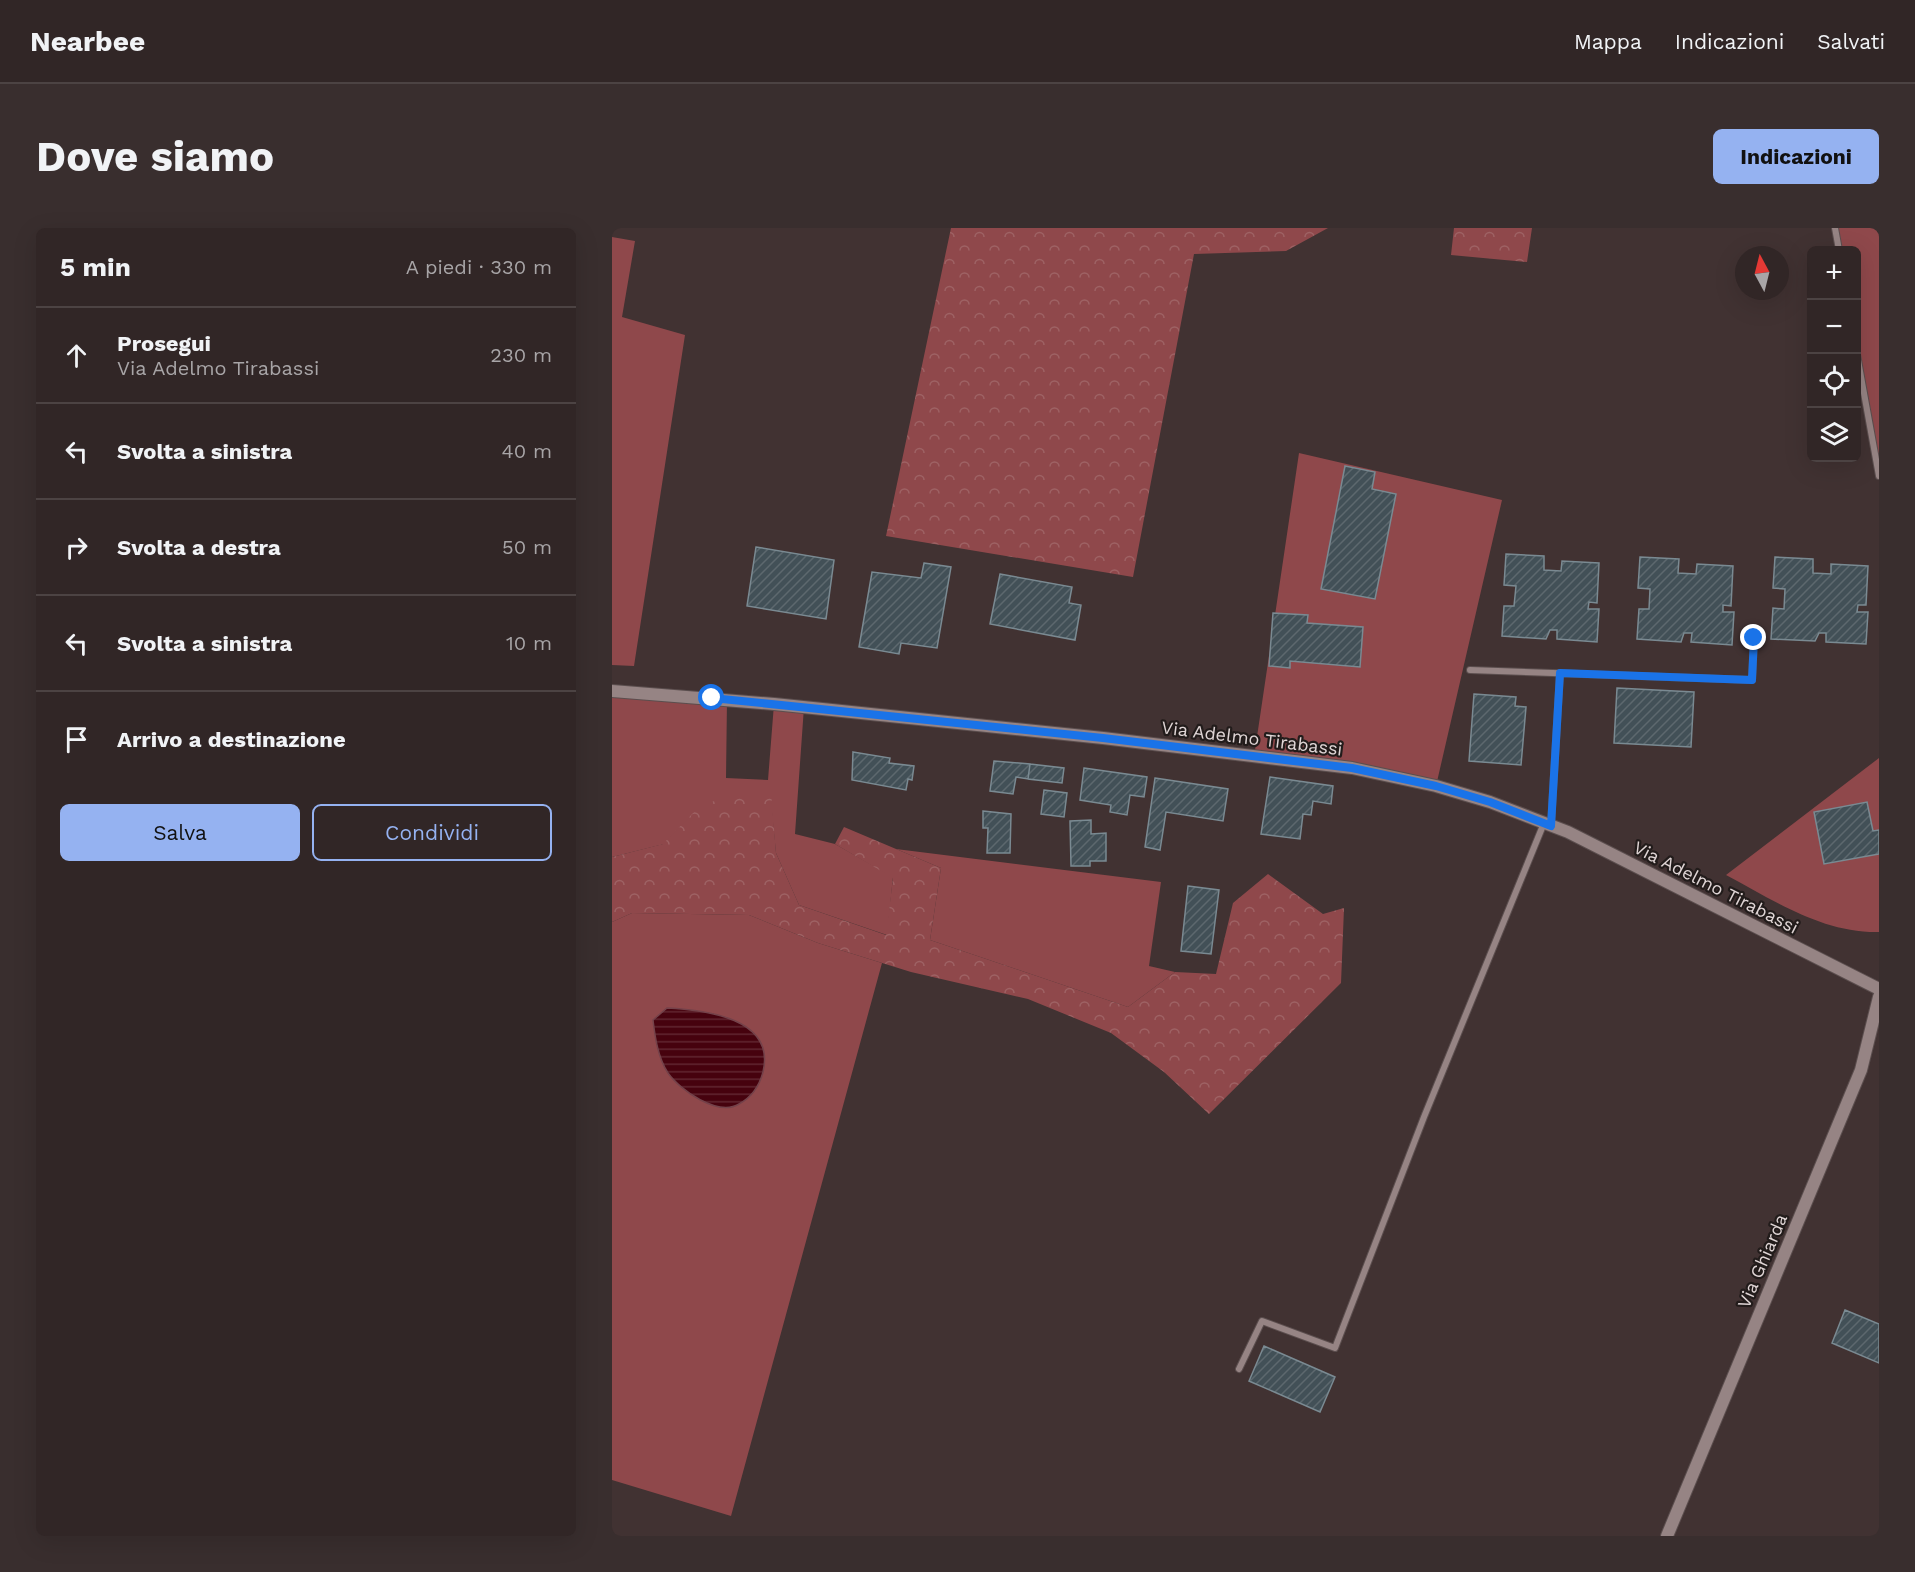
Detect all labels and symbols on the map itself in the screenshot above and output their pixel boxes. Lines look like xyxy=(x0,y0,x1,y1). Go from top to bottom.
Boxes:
north arrow xyxy=(1735,246,1789,300)
route end xyxy=(1740,624,1766,650)
route start xyxy=(698,684,724,710)
street label: Via Adelmo Tirabassi xyxy=(1160,716,1344,760)
street label: Via Adelmo Tirabassi xyxy=(1630,836,1802,938)
street label: Via Ghiarda xyxy=(1733,1211,1791,1311)

